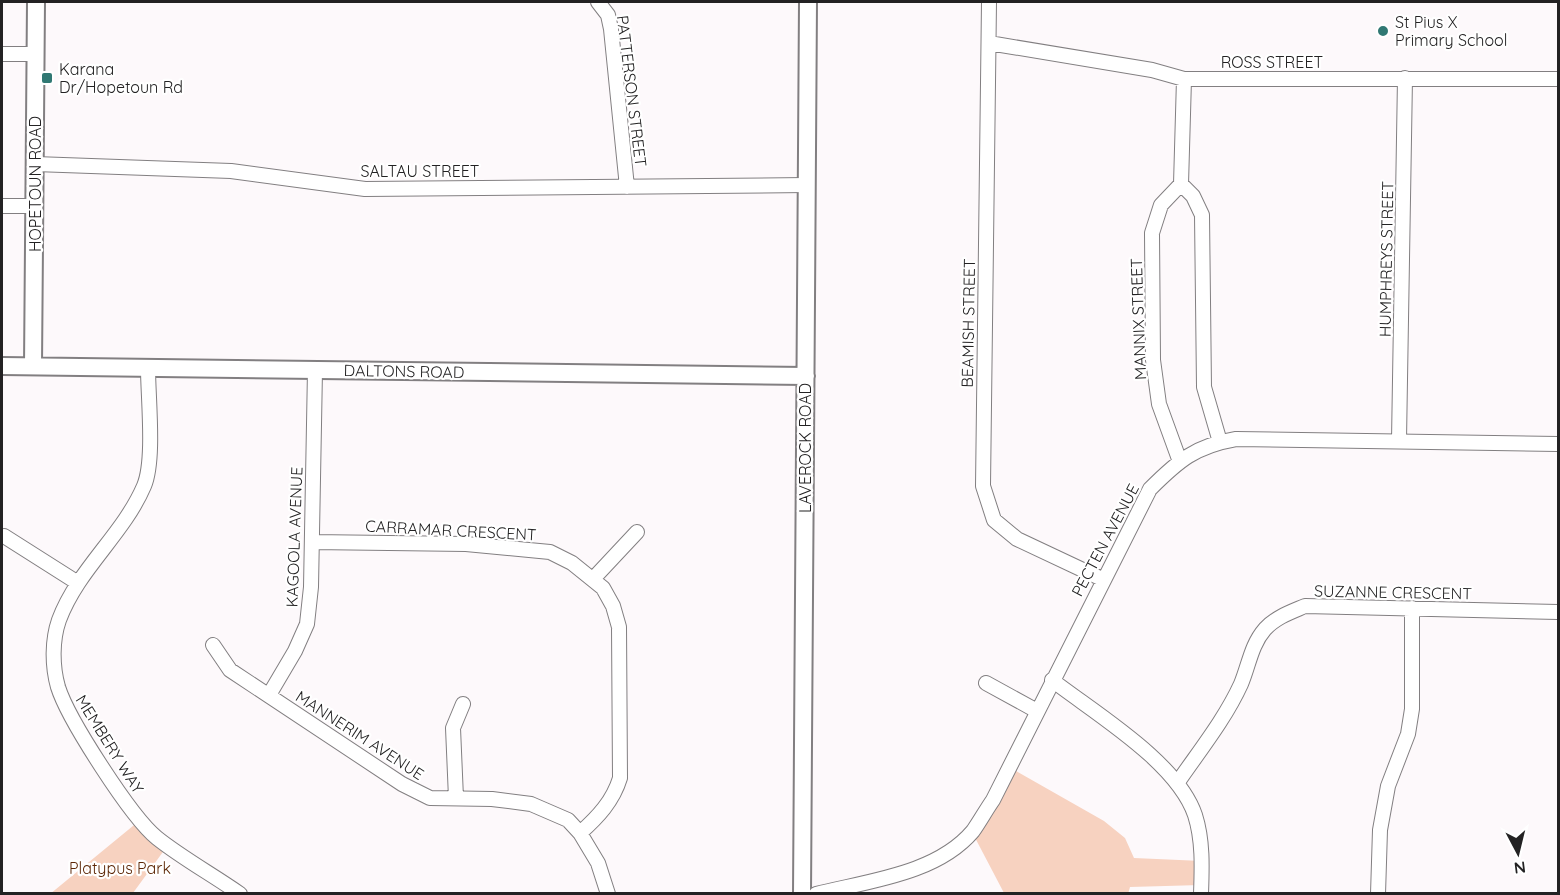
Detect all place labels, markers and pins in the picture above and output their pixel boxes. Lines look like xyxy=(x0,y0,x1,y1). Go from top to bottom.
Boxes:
place label: St Pius X Primary School xyxy=(1395,12,1507,50)
marker: St Pius X Primary School xyxy=(1376,24,1390,38)
place label: Karana Dr/Hopetoun Rd xyxy=(59,59,183,97)
marker: Karana Dr/Hopetoun Rd xyxy=(40,71,54,85)

